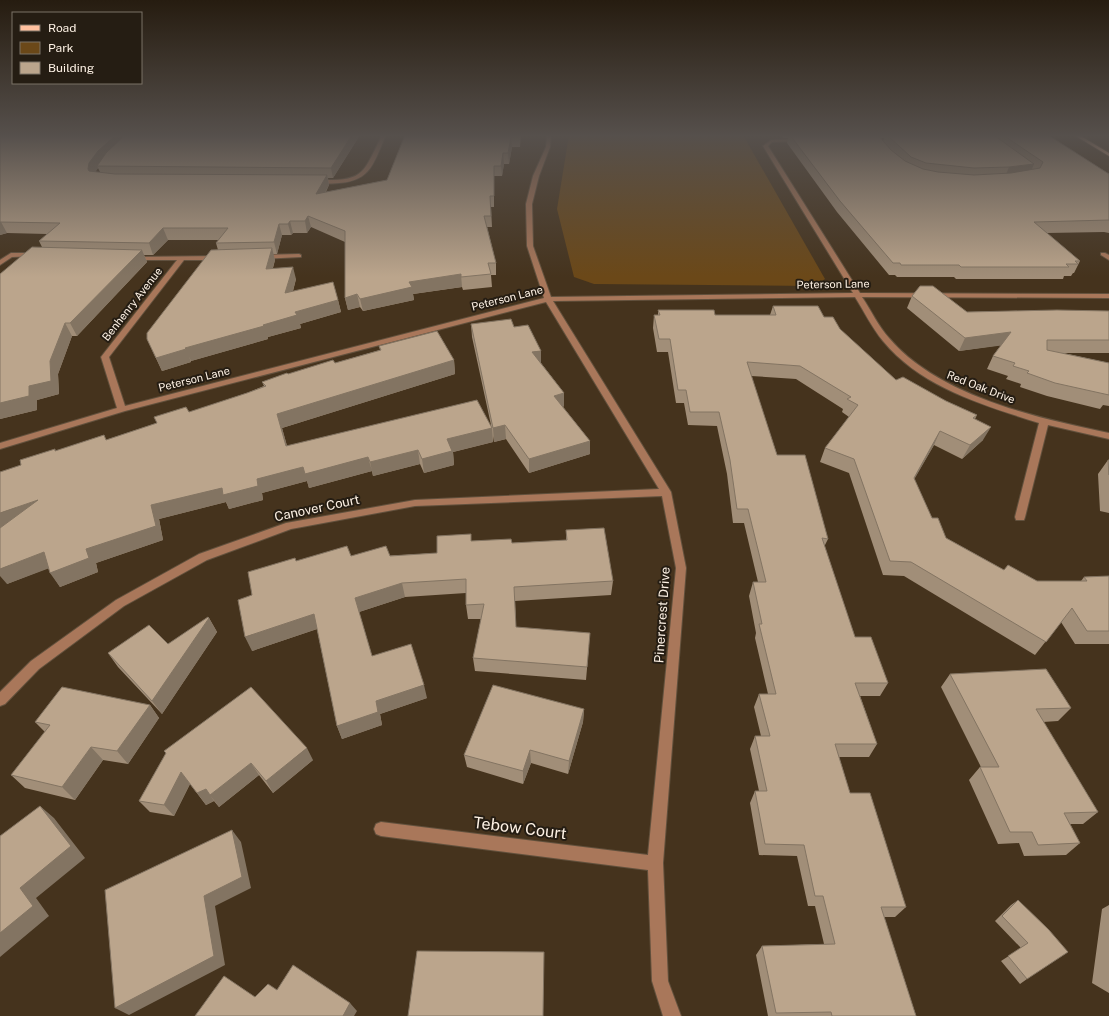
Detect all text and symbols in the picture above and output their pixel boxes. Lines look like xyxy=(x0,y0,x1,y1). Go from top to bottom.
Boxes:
legend xyxy=(12,12,142,84)
text: Road xyxy=(48,21,76,35)
text: Park xyxy=(48,41,74,55)
text: Building xyxy=(48,61,94,75)
street label: Benhenry Avenue xyxy=(100,265,164,343)
street label: Peterson Lane xyxy=(796,277,870,291)
street label: Peterson Lane xyxy=(470,283,544,313)
street label: Peterson Lane xyxy=(157,364,231,394)
street label: Red Oak Drive xyxy=(945,369,1017,405)
street label: Canover Court xyxy=(273,492,361,524)
street label: Pinercrest Drive xyxy=(651,566,673,664)
street label: Tebow Court xyxy=(472,813,568,843)

